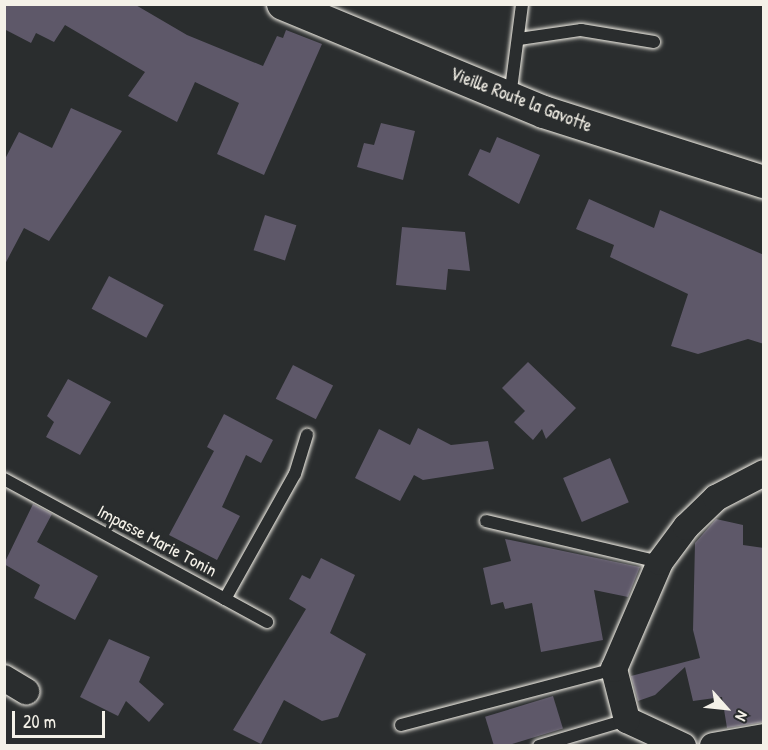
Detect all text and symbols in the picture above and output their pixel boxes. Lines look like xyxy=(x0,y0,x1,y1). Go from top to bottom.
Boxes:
street label: Vieille Route la Gavotte xyxy=(447,63,595,137)
street label: Impasse Marie Tonin xyxy=(93,500,221,582)
north arrow xyxy=(696,678,756,738)
scale bar xyxy=(15,699,108,737)
text: N xyxy=(730,707,754,725)
text: 20 m xyxy=(23,709,56,734)

